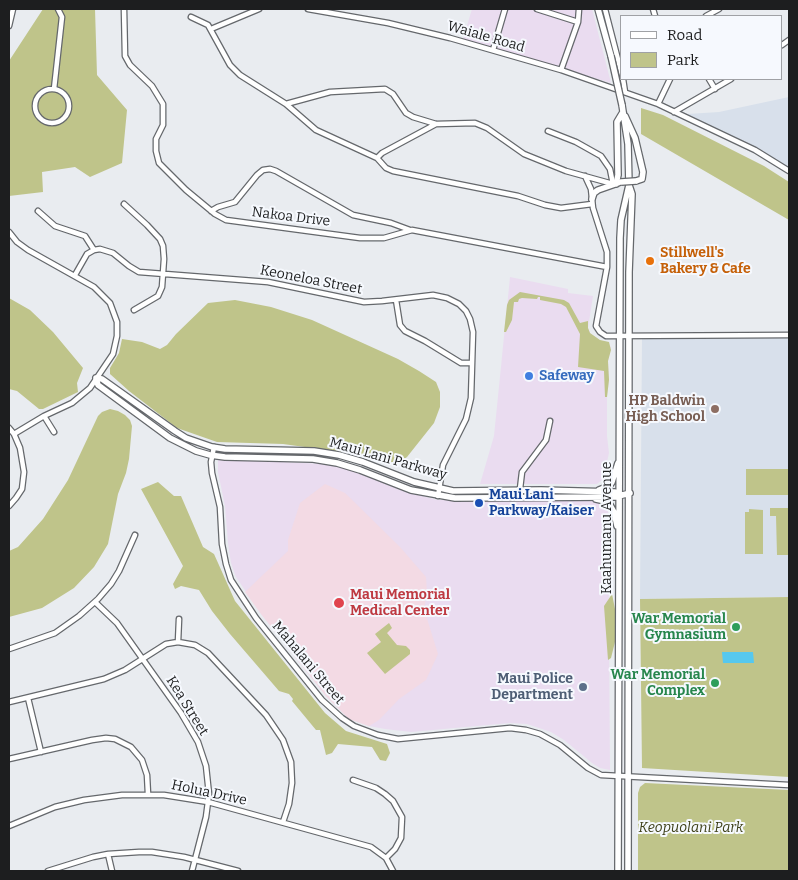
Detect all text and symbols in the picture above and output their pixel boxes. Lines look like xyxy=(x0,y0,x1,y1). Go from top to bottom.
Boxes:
legend xyxy=(620,15,783,80)
street label: Waiale Road xyxy=(445,18,527,56)
text: Road xyxy=(667,26,702,44)
text: Park xyxy=(667,51,699,69)
street label: Nakoa Drive xyxy=(251,204,331,230)
place label: Stillwell's Bakery & Cafe xyxy=(660,245,751,278)
marker: Stillwell's Bakery & Cafe xyxy=(644,255,656,267)
street label: Keoneloa Street xyxy=(259,262,363,298)
place label: Safeway xyxy=(539,368,594,384)
marker: Safeway xyxy=(523,370,535,382)
place label: HP Baldwin High School xyxy=(625,393,705,426)
marker: HP Baldwin High School xyxy=(709,403,721,415)
street label: Maui Lani Parkway xyxy=(327,434,449,484)
street label: Kaahumanu Avenue xyxy=(599,462,615,594)
place label: Maui Lani Parkway/Kaiser xyxy=(489,487,594,520)
marker: Maui Lani Parkway/Kaiser xyxy=(473,497,485,509)
place label: Maui Memorial Medical Center xyxy=(350,587,450,620)
marker: Maui Memorial Medical Center xyxy=(332,596,346,610)
place label: War Memorial Gymnasium xyxy=(631,611,726,644)
street label: Mahalani Street xyxy=(268,618,348,708)
marker: War Memorial Gymnasium xyxy=(730,621,742,633)
place label: War Memorial Complex xyxy=(610,667,705,700)
place label: Maui Police Department xyxy=(491,671,573,704)
street label: Kea Street xyxy=(162,673,212,739)
marker: War Memorial Complex xyxy=(709,677,721,689)
marker: Maui Police Department xyxy=(577,681,589,693)
street label: Holua Drive xyxy=(170,777,248,809)
park label: Keopuolani Park xyxy=(639,820,743,836)

